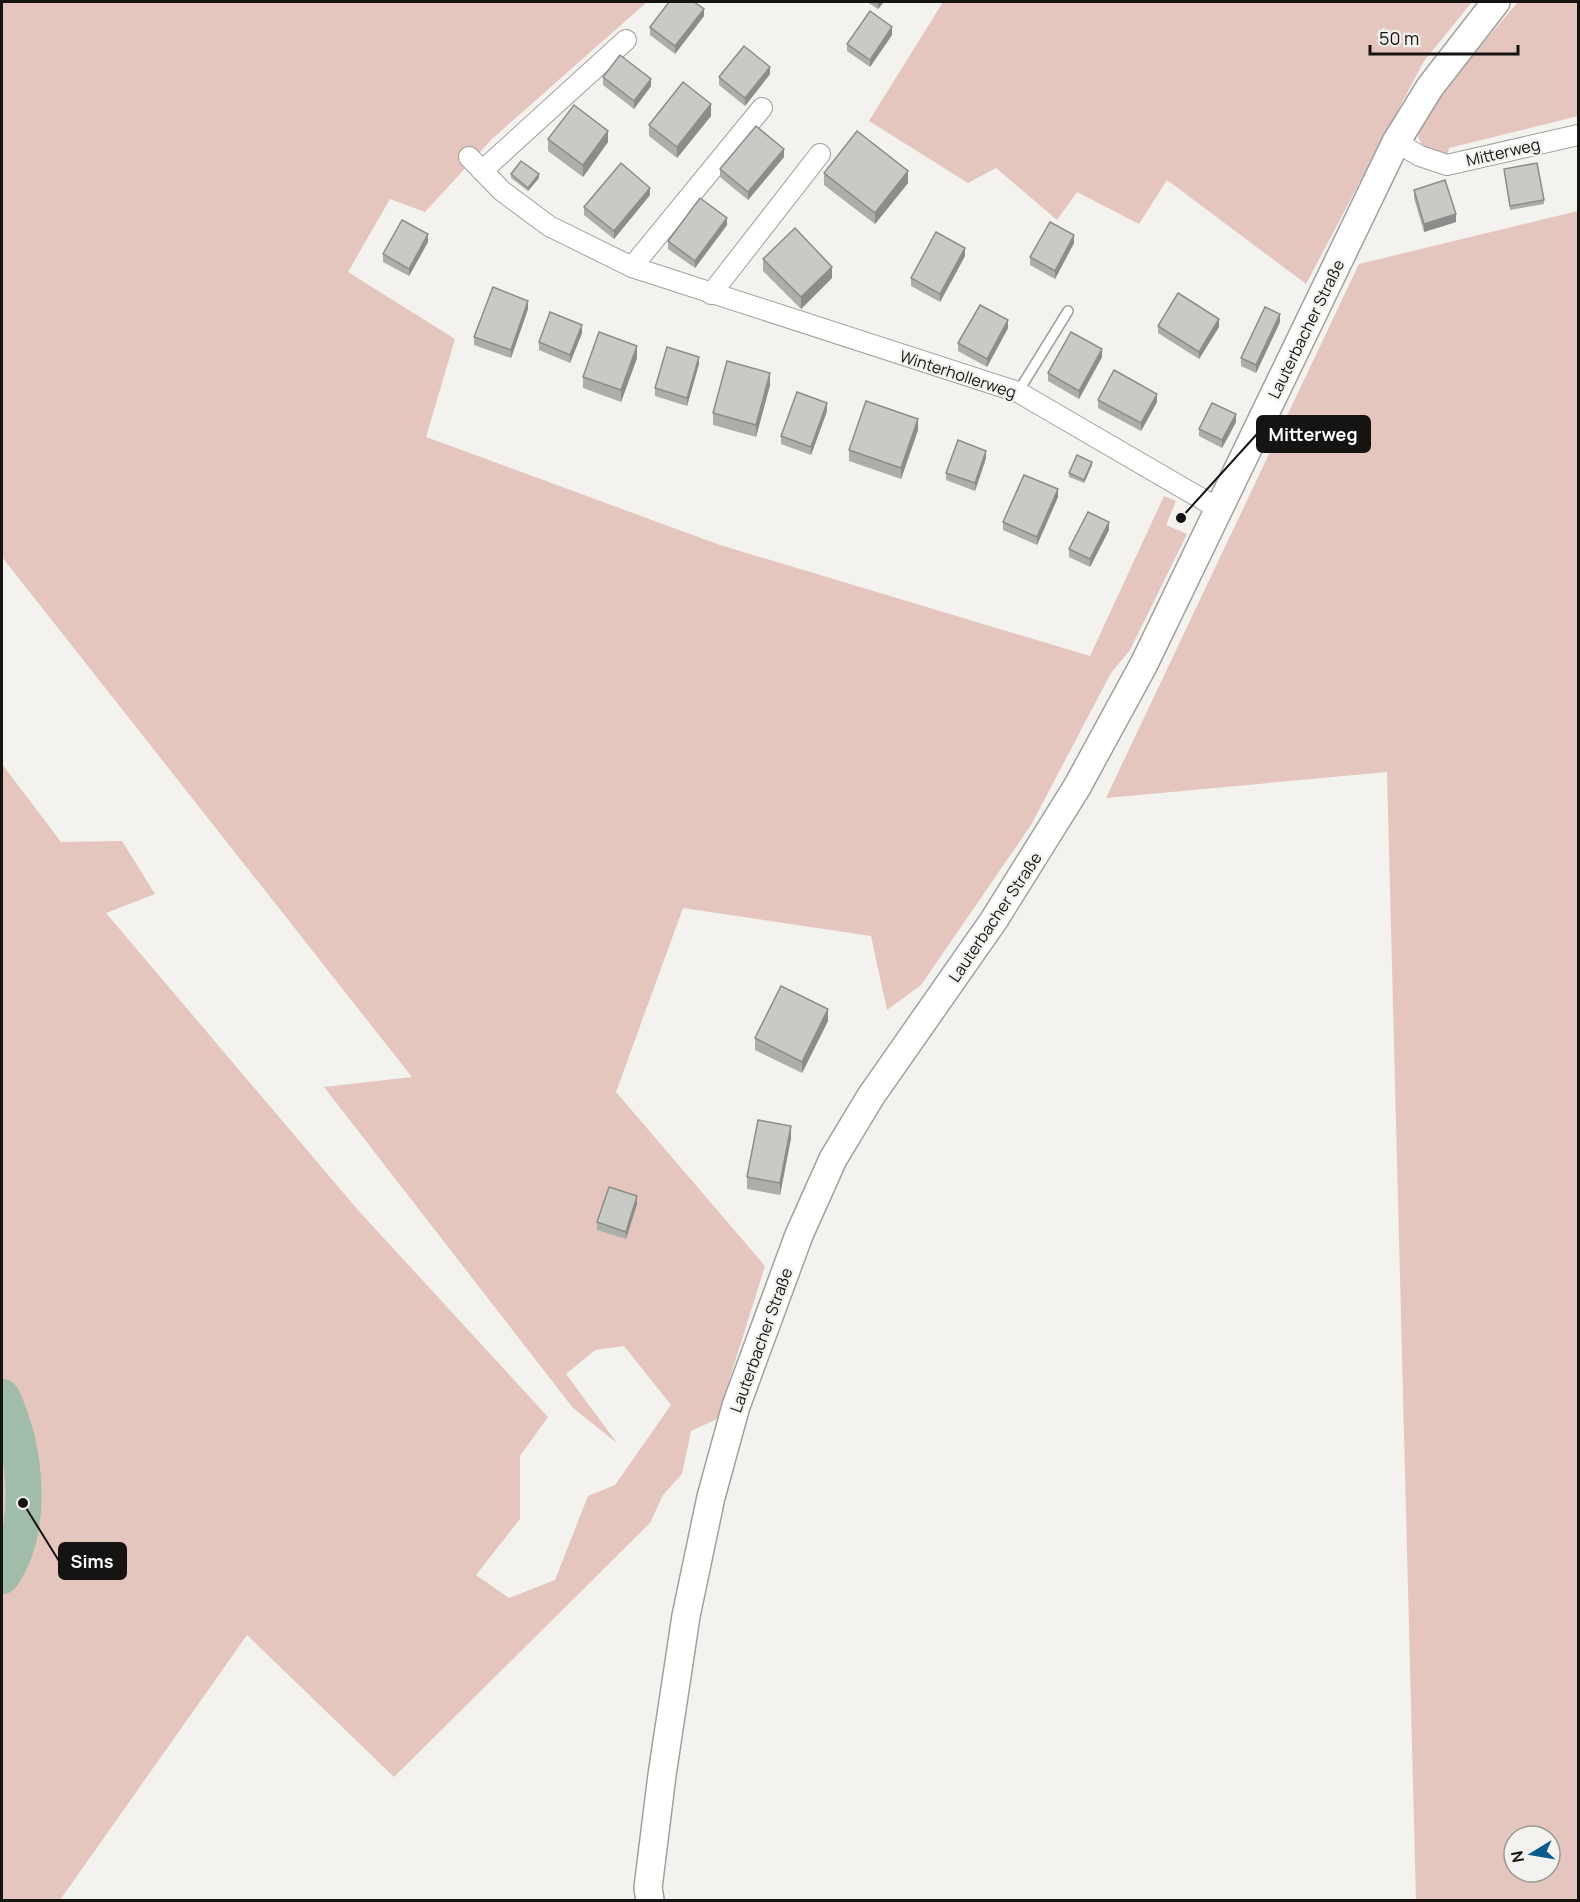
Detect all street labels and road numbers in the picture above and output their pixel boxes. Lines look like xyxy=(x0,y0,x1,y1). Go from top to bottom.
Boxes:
street label: Mitterweg xyxy=(1464,133,1542,171)
street label: Lauterbacher Straße xyxy=(1263,256,1349,402)
street label: Winterhollerweg xyxy=(897,345,1019,403)
street label: Lauterbacher Straße xyxy=(943,848,1047,986)
street label: Lauterbacher Straße xyxy=(725,1265,797,1415)

